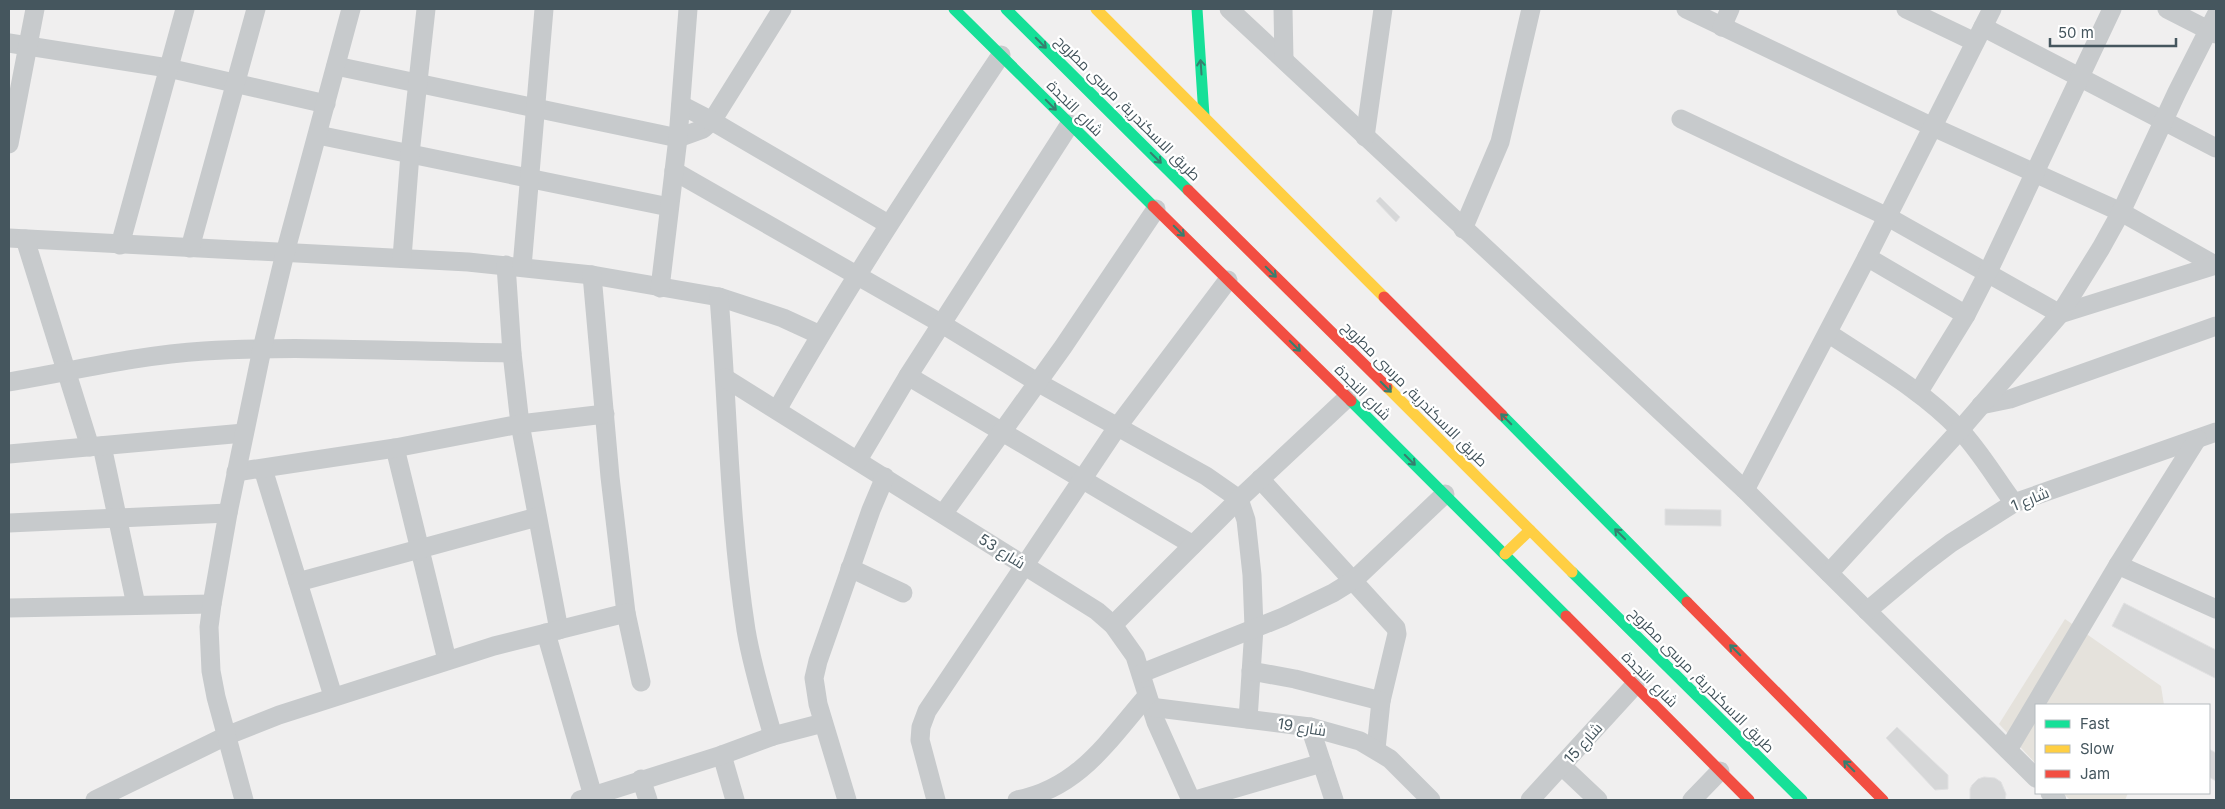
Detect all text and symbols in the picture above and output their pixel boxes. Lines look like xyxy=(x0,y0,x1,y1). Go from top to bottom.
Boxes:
scale bar xyxy=(2050,15,2176,47)
text: 50 m xyxy=(2058,23,2094,42)
street label: طريق الاسكندرية, مرسى مطروح xyxy=(1050,31,1205,186)
one-way arrow xyxy=(1035,37,1047,49)
one-way arrow xyxy=(1196,59,1206,75)
street label: شارع النجدة xyxy=(1042,76,1107,141)
one-way arrow xyxy=(1045,98,1057,111)
one-way arrow xyxy=(1150,151,1162,164)
one-way arrow xyxy=(1173,225,1185,237)
one-way arrow xyxy=(1265,266,1277,279)
street label: طريق الاسكندرية, مرسى مطروح xyxy=(1337,317,1492,472)
one-way arrow xyxy=(1288,339,1300,351)
street label: شارع النجدة xyxy=(1330,360,1395,425)
one-way arrow xyxy=(1380,381,1393,393)
one-way arrow xyxy=(1500,413,1512,425)
one-way arrow xyxy=(1404,453,1416,466)
street label: شارع 1 xyxy=(2008,483,2053,517)
one-way arrow xyxy=(1614,528,1627,540)
street label: شارع 53 xyxy=(974,529,1029,574)
street label: طريق الاسكندرية, مرسى مطروح xyxy=(1624,603,1779,758)
one-way arrow xyxy=(1728,644,1741,656)
street label: شارع النجدة xyxy=(1617,647,1682,712)
legend xyxy=(2035,704,2210,794)
street label: شارع 19 xyxy=(1276,714,1328,742)
text: Fast xyxy=(2080,714,2110,733)
street label: شارع 15 xyxy=(1560,719,1608,769)
text: Slow xyxy=(2080,739,2114,758)
one-way arrow xyxy=(1843,759,1855,772)
text: Jam xyxy=(2080,764,2110,783)

